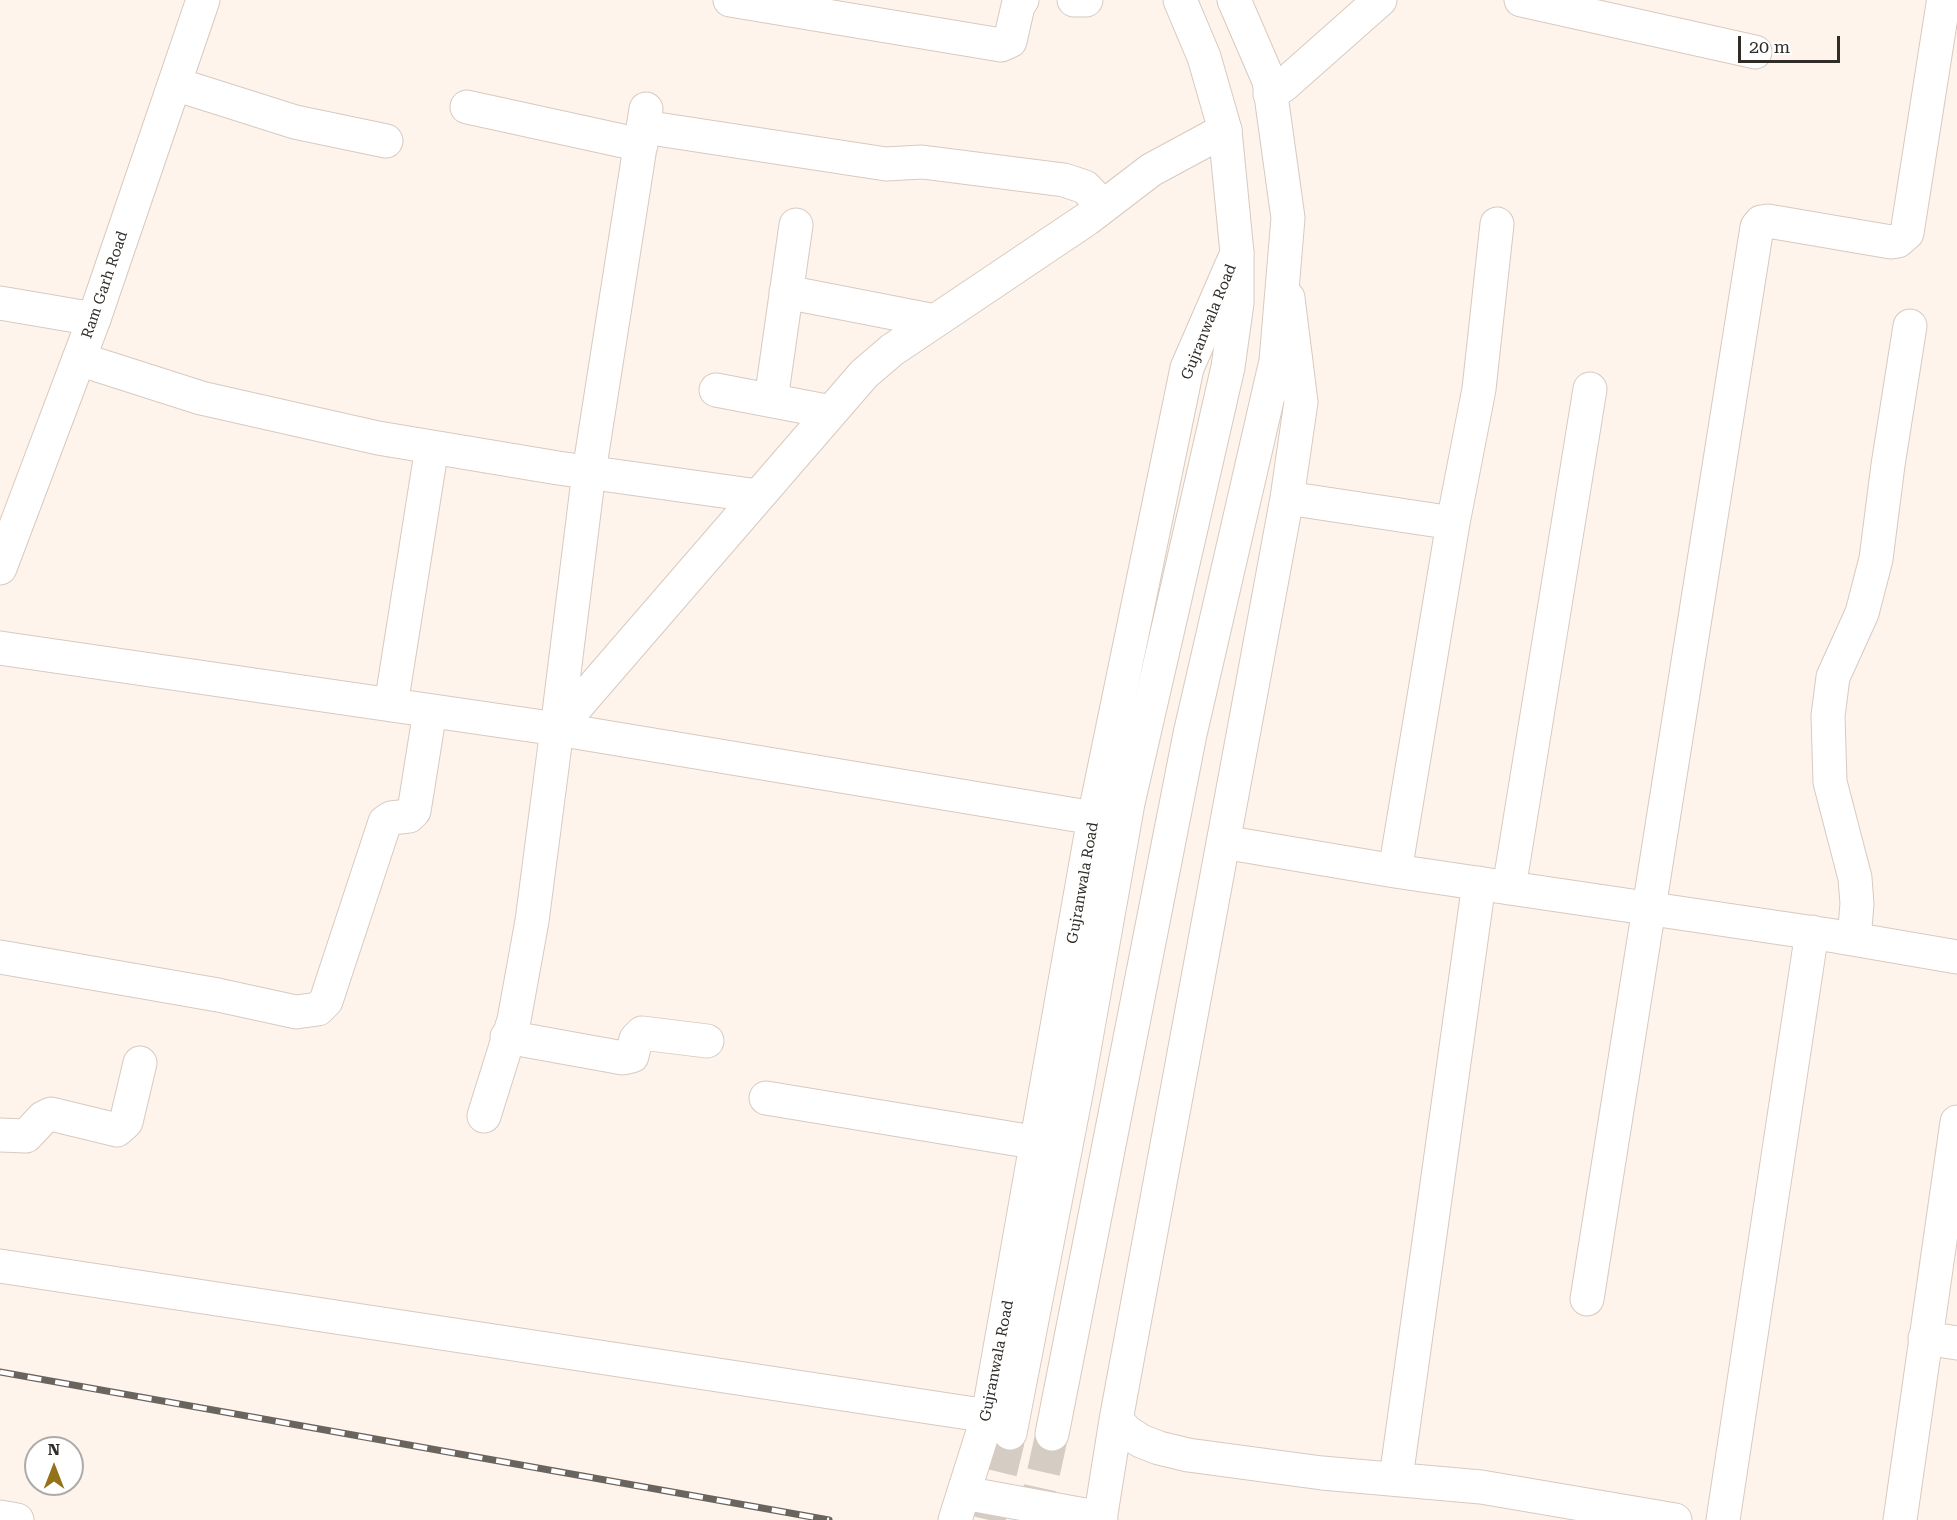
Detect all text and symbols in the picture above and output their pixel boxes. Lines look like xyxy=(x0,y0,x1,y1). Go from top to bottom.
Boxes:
scale bar xyxy=(1741,24,1843,62)
text: 20 m xyxy=(1749,36,1790,57)
street label: Ram Garh Road xyxy=(78,229,132,341)
street label: Gujranwala Road xyxy=(1178,261,1240,383)
street label: Gujranwala Road xyxy=(1063,821,1103,945)
street label: Gujranwala Road xyxy=(976,1299,1018,1423)
north arrow xyxy=(24,1436,84,1496)
text: N xyxy=(48,1440,60,1459)

